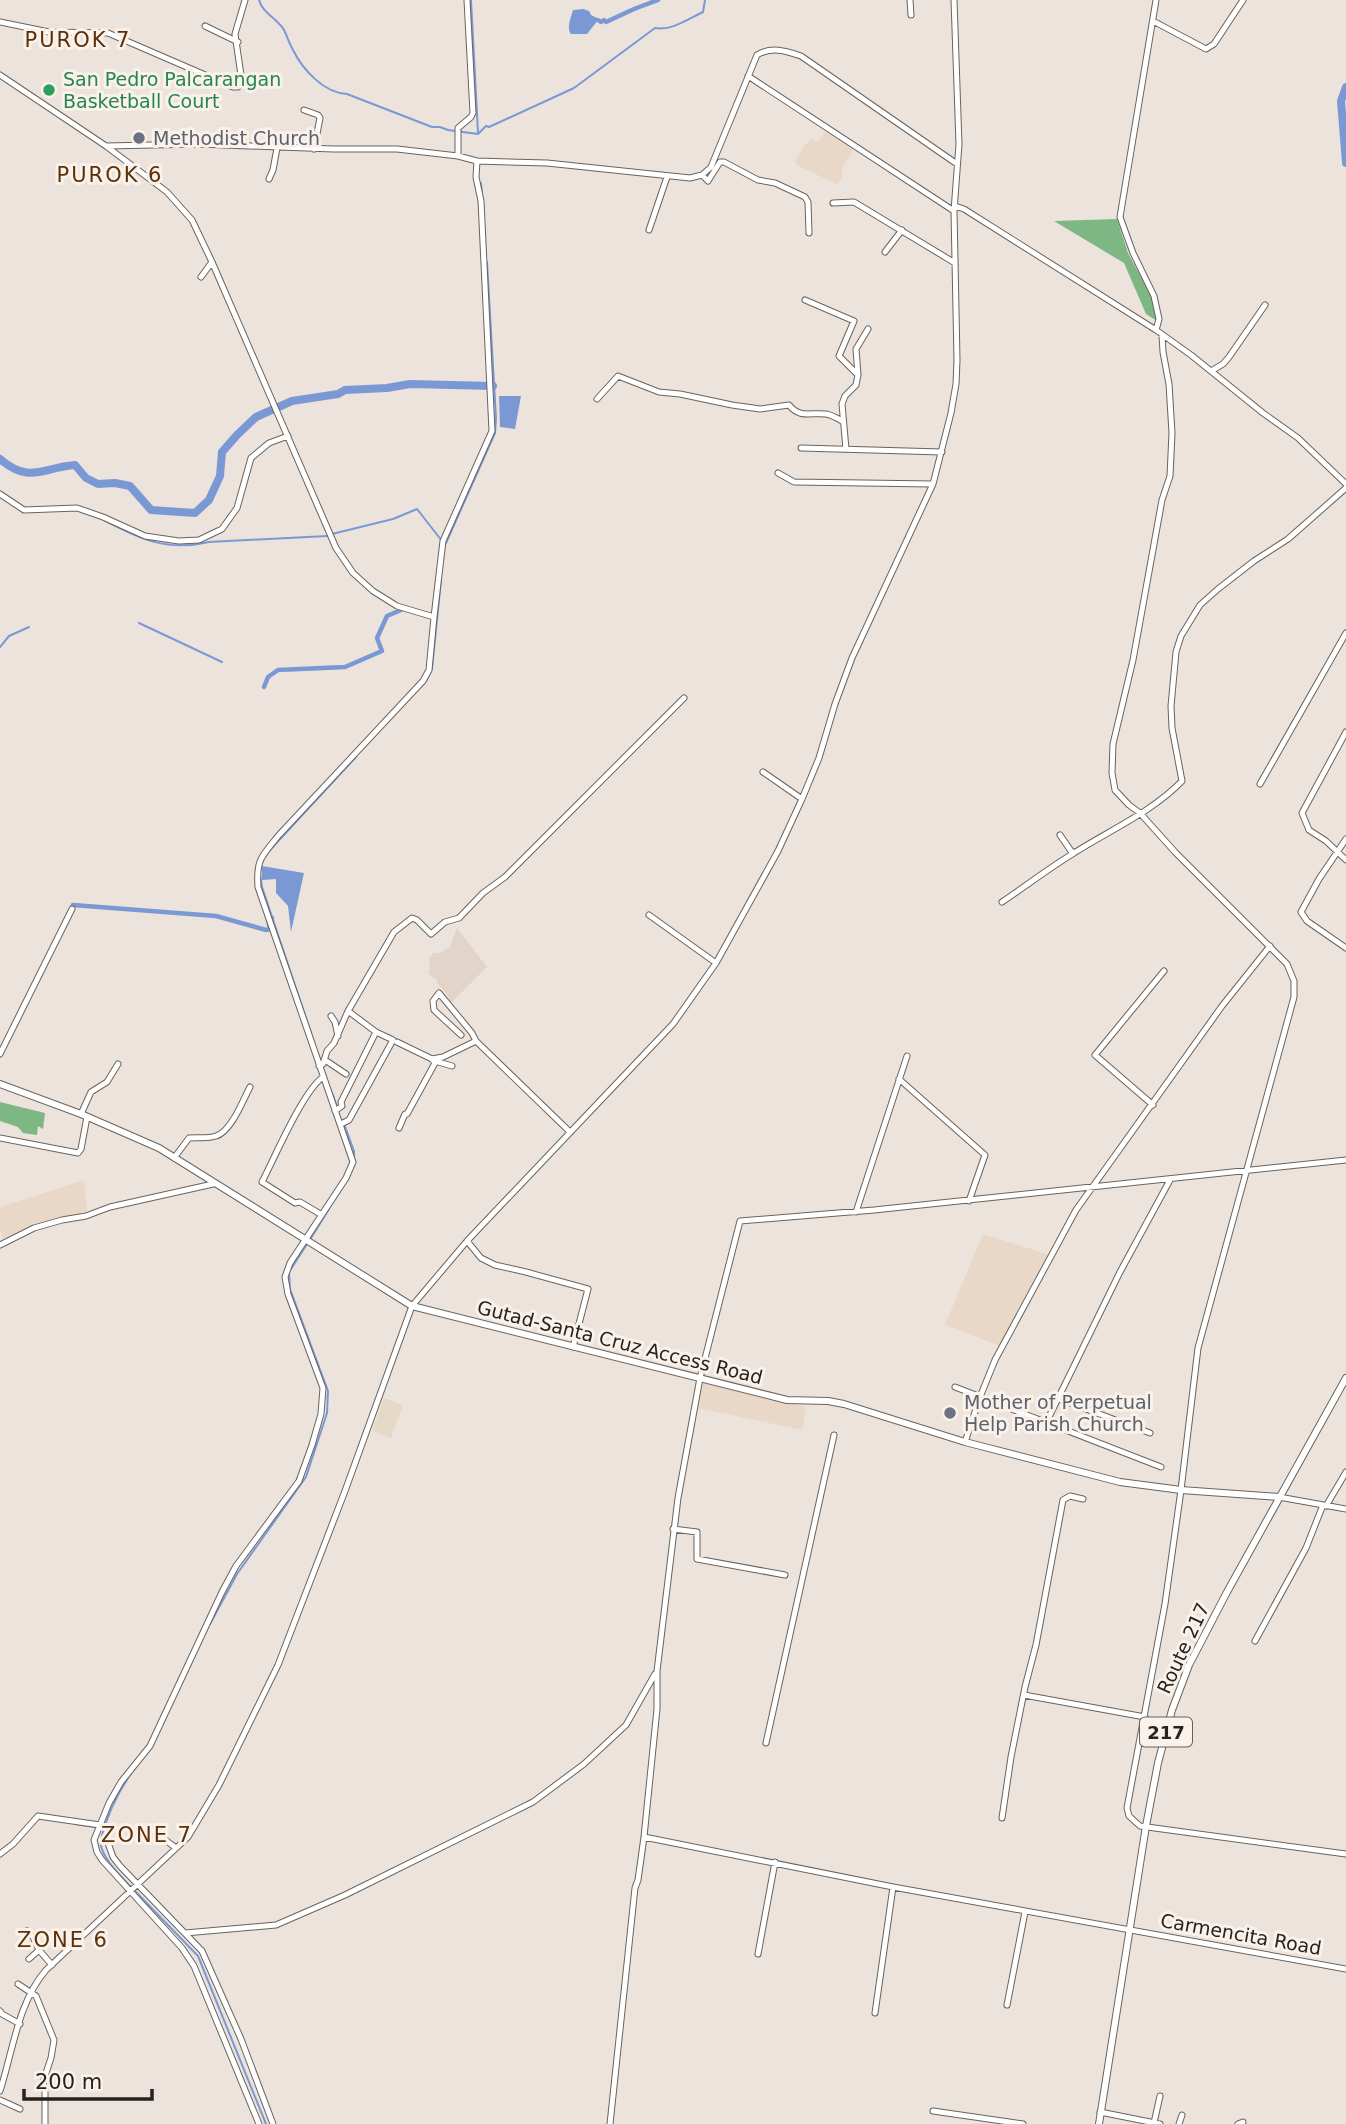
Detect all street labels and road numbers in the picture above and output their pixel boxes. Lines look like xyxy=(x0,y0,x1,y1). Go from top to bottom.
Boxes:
street label: Gutad-Santa Cruz Access Road xyxy=(475,1296,765,1388)
street label: Route 217 xyxy=(1152,1599,1214,1697)
road number: 217 xyxy=(1140,1717,1192,1746)
street label: Carmencita Road xyxy=(1159,1909,1323,1959)

